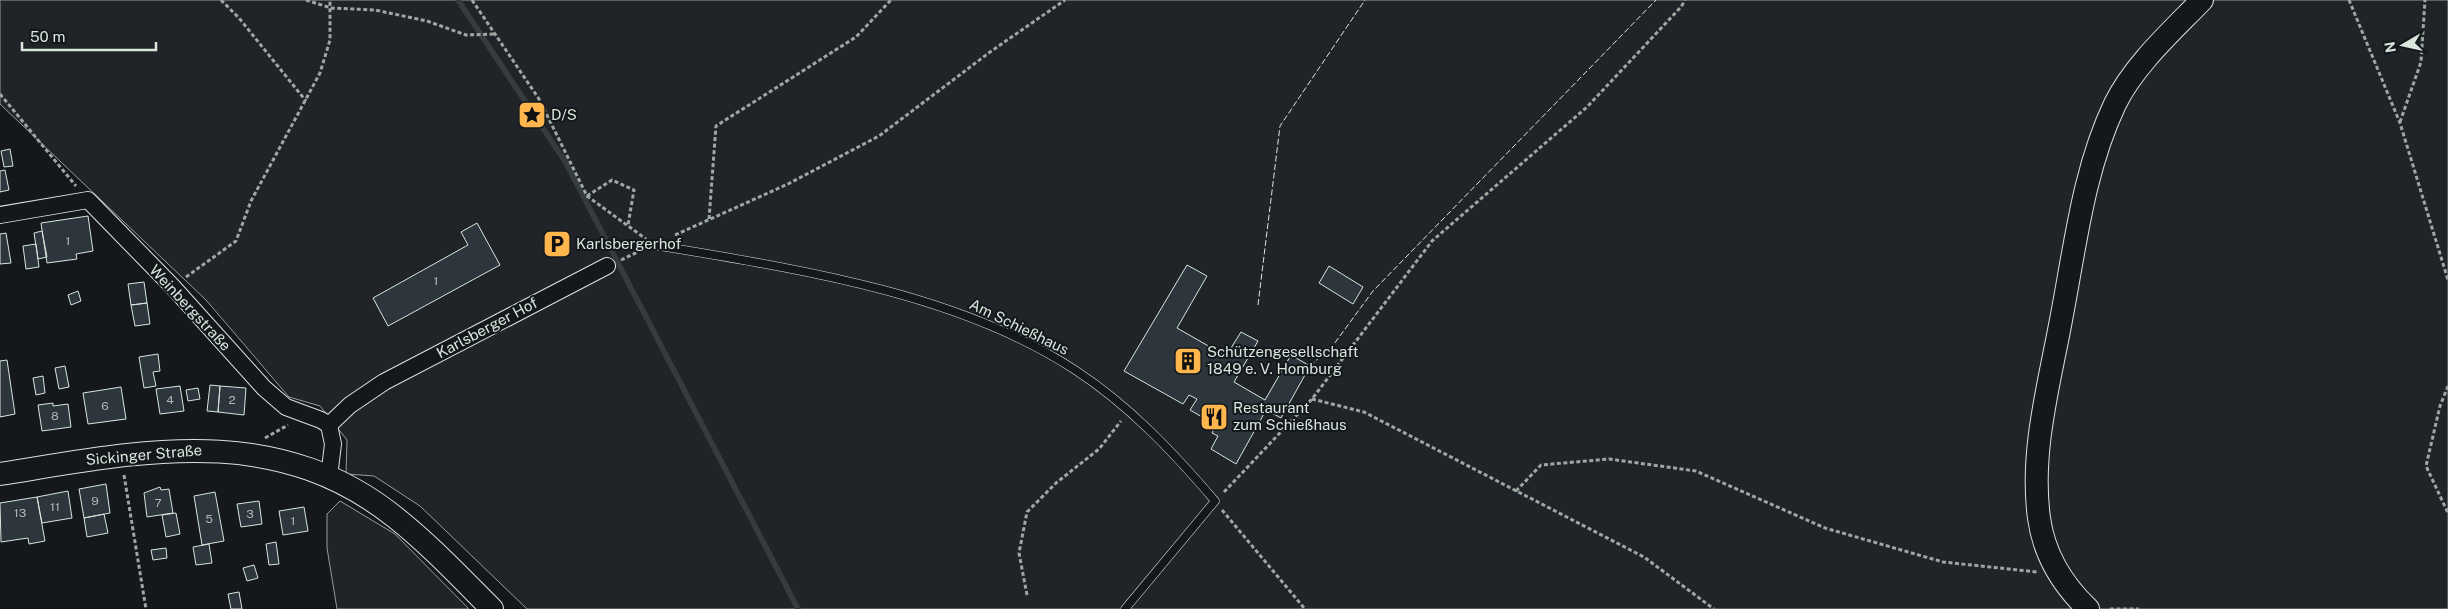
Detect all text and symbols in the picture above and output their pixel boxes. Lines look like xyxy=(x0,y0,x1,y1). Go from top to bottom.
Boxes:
scale bar xyxy=(22,20,156,52)
north arrow xyxy=(2378,20,2428,70)
text: 50 m xyxy=(30,28,65,45)
text: N xyxy=(2381,40,2399,54)
place icon: D/S xyxy=(517,100,547,130)
place label: D/S xyxy=(551,106,577,123)
parking icon: Karlsbergerhof xyxy=(542,229,572,259)
house number: 1 xyxy=(66,234,70,248)
place label: Karlsbergerhof xyxy=(576,235,682,252)
street label: Weinbergstraße xyxy=(146,261,235,354)
house number: 1 xyxy=(434,274,438,288)
street label: Karlsberger Hof xyxy=(433,294,540,361)
street label: Am Schießhaus xyxy=(967,295,1072,358)
place label: Schützengesellschaft 1849 e. V. Homburg xyxy=(1207,343,1359,377)
building icon: Schützengesellschaft 1849 e. V. Homburg xyxy=(1173,346,1203,376)
house number: 4 xyxy=(166,393,174,407)
house number: 2 xyxy=(228,393,236,407)
house number: 6 xyxy=(101,399,109,413)
place label: Restaurant zum Schießhaus xyxy=(1233,399,1347,433)
restaurant icon: Restaurant zum Schießhaus xyxy=(1199,402,1229,432)
house number: 8 xyxy=(51,409,59,423)
street label: Sickinger Straße xyxy=(85,441,203,468)
house number: 9 xyxy=(91,494,99,508)
house number: 7 xyxy=(154,496,162,510)
house number: 11 xyxy=(50,500,60,514)
house number: 13 xyxy=(14,506,26,520)
house number: 3 xyxy=(246,507,254,521)
house number: 5 xyxy=(205,512,213,526)
house number: 1 xyxy=(291,514,295,528)

